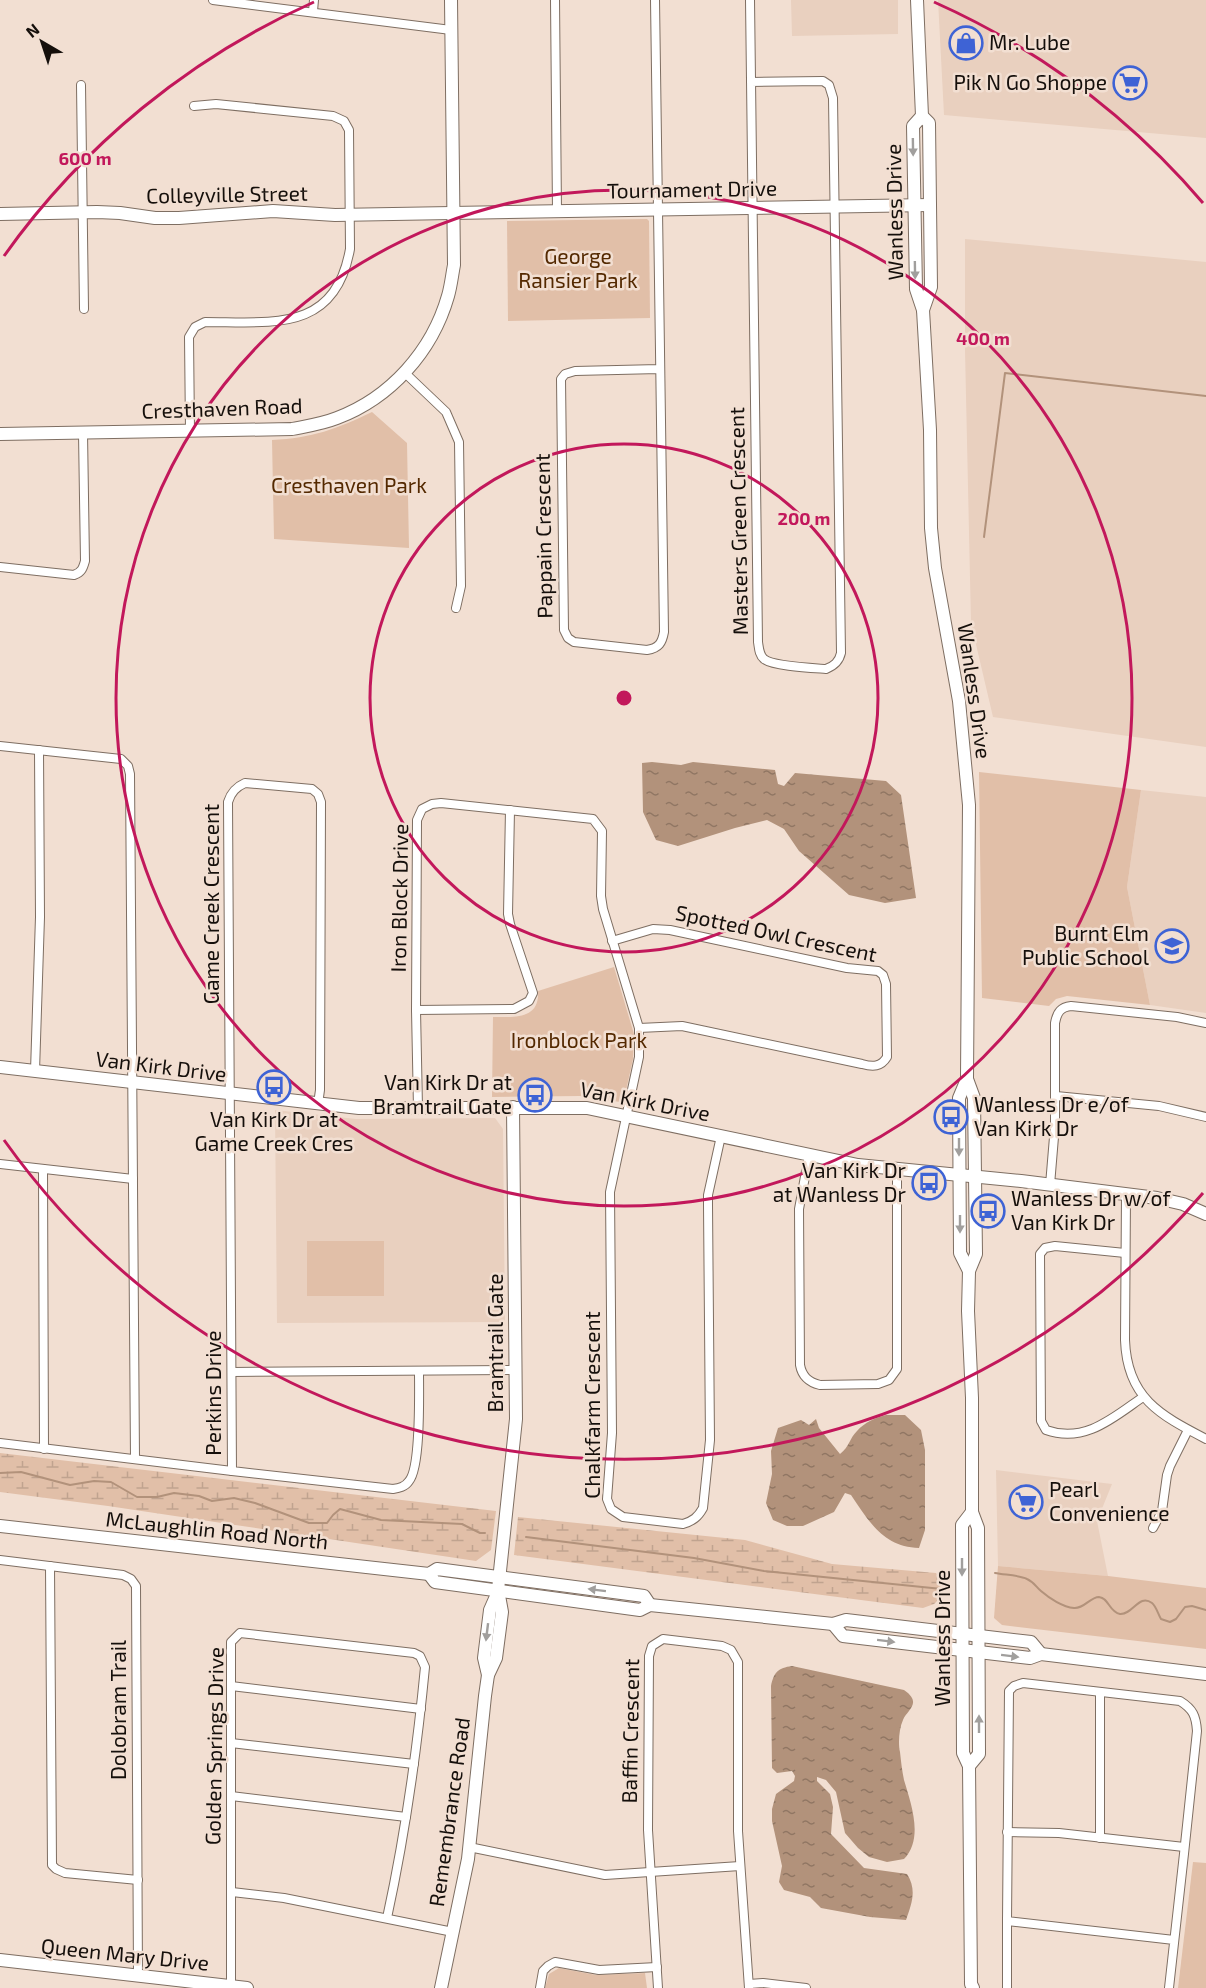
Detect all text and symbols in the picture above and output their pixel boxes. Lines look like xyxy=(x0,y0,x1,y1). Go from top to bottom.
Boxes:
north arrow xyxy=(12,12,72,72)
text: N xyxy=(22,19,43,41)
shop icon: Mr. Lube xyxy=(948,25,984,61)
place label: Mr. Lube xyxy=(989,29,1070,54)
supermarket icon: Pik N Go Shoppe xyxy=(1112,65,1148,101)
place label: Pik N Go Shoppe xyxy=(953,69,1107,94)
one-way arrow xyxy=(908,138,918,157)
street label: Wanless Drive xyxy=(880,143,907,281)
text: 600 m xyxy=(58,147,112,169)
street label: Tournament Drive xyxy=(607,175,777,202)
street label: Colleyville Street xyxy=(146,180,308,207)
park label: George Ransier Park xyxy=(518,243,638,292)
one-way arrow xyxy=(910,261,920,280)
text: 400 m xyxy=(956,327,1010,349)
street label: Cresthaven Road xyxy=(141,392,303,423)
street label: Masters Green Crescent xyxy=(723,407,752,635)
street label: Pappain Crescent xyxy=(529,453,556,619)
park label: Cresthaven Park xyxy=(271,472,427,497)
text: 200 m xyxy=(778,507,830,529)
street label: Wanless Drive xyxy=(954,621,997,760)
centre of rings xyxy=(614,688,634,708)
street label: Game Creek Crescent xyxy=(198,804,223,1004)
street label: Iron Block Drive xyxy=(385,823,412,973)
street label: Spotted Owl Crescent xyxy=(673,899,879,966)
place label: Burnt Elm Public School xyxy=(1022,920,1150,969)
school or university icon: Burnt Elm Public School xyxy=(1154,928,1190,964)
park label: Ironblock Park xyxy=(511,1027,647,1052)
street label: Van Kirk Drive xyxy=(94,1045,228,1086)
bus stop icon: Van Kirk Dr at Game Creek Cres xyxy=(256,1069,292,1105)
place label: Van Kirk Dr at Bramtrail Gate xyxy=(373,1069,512,1118)
street label: Van Kirk Drive xyxy=(578,1076,712,1125)
bus stop icon: Van Kirk Dr at Bramtrail Gate xyxy=(517,1077,553,1113)
place label: Wanless Dr e/of Van Kirk Dr xyxy=(974,1091,1130,1140)
bus stop icon: Wanless Dr e/of Van Kirk Dr xyxy=(933,1099,969,1135)
place label: Van Kirk Dr at Game Creek Cres xyxy=(195,1106,353,1155)
one-way arrow xyxy=(954,1137,964,1156)
place label: Van Kirk Dr at Wanless Dr xyxy=(773,1157,907,1206)
bus stop icon: Van Kirk Dr at Wanless Dr xyxy=(911,1165,947,1201)
place label: Wanless Dr w/of Van Kirk Dr xyxy=(1011,1185,1171,1234)
bus stop icon: Wanless Dr w/of Van Kirk Dr xyxy=(970,1193,1006,1229)
one-way arrow xyxy=(955,1214,965,1233)
street label: Bramtrail Gate xyxy=(482,1274,507,1412)
street label: Chalkfarm Crescent xyxy=(579,1311,604,1499)
street label: Perkins Drive xyxy=(200,1330,225,1456)
place label: Pearl Convenience xyxy=(1049,1476,1170,1525)
supermarket icon: Pearl Convenience xyxy=(1008,1484,1044,1520)
street label: McLaughlin Road North xyxy=(105,1505,330,1554)
one-way arrow xyxy=(957,1558,967,1577)
street label: Wanless Drive xyxy=(929,1570,954,1706)
one-way arrow xyxy=(587,1586,606,1595)
one-way arrow xyxy=(482,1623,492,1642)
one-way arrow xyxy=(877,1636,896,1646)
street label: Dolobram Trail xyxy=(105,1639,130,1780)
street label: Golden Springs Drive xyxy=(199,1647,228,1845)
one-way arrow xyxy=(1001,1651,1020,1661)
street label: Baffin Crescent xyxy=(616,1658,643,1803)
one-way arrow xyxy=(974,1715,984,1734)
street label: Remembrance Road xyxy=(423,1716,474,1908)
street label: Queen Mary Drive xyxy=(40,1932,211,1976)

